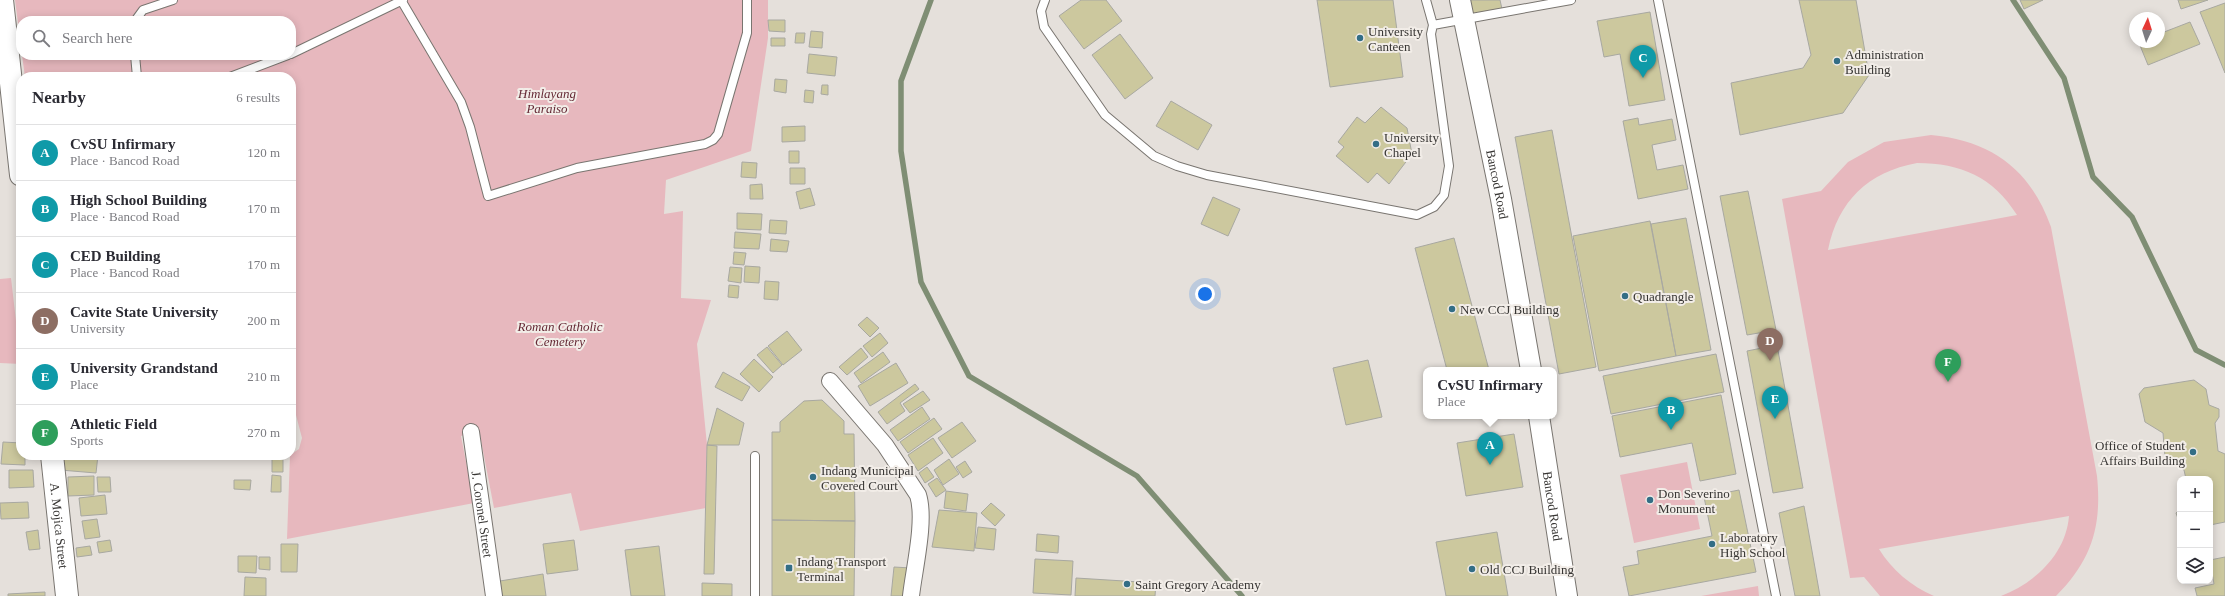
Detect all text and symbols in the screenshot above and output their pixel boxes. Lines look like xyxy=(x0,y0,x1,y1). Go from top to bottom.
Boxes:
north arrow xyxy=(2129,12,2165,48)
search box xyxy=(16,16,296,60)
place label: University Canteen xyxy=(1368,24,1423,54)
icon: search xyxy=(30,27,52,49)
text: Search here xyxy=(62,30,132,46)
marker: University Canteen xyxy=(1355,33,1365,43)
pin: C xyxy=(1630,45,1656,78)
place label: Administration Building xyxy=(1845,47,1924,77)
marker: Administration Building xyxy=(1832,56,1842,66)
park label: Himlayang Paraiso xyxy=(517,86,576,116)
text: Nearby xyxy=(32,88,86,107)
text: 6 results xyxy=(236,90,280,105)
place label: University Chapel xyxy=(1384,130,1439,160)
text: CvSU Infirmary xyxy=(70,136,175,152)
marker: University Chapel xyxy=(1371,139,1381,149)
text: A xyxy=(40,145,50,160)
text: 120 m xyxy=(247,145,280,160)
street label: Bancod Road xyxy=(1483,148,1511,221)
text: Place · Bancod Road xyxy=(70,153,179,168)
text: High School Building xyxy=(70,192,207,208)
text: B xyxy=(41,201,49,216)
text: 170 m xyxy=(247,201,280,216)
text: Place · Bancod Road xyxy=(70,209,179,224)
text: CED Building xyxy=(70,248,160,264)
text: C xyxy=(40,257,50,272)
text: 170 m xyxy=(247,257,280,272)
text: Place · Bancod Road xyxy=(70,265,179,280)
your location xyxy=(1195,284,1215,304)
place label: Quadrangle xyxy=(1633,289,1694,304)
marker: Quadrangle xyxy=(1620,291,1630,301)
place label: New CCJ Building xyxy=(1460,302,1559,317)
text: Cavite State University xyxy=(70,304,218,320)
marker: New CCJ Building xyxy=(1447,304,1457,314)
text: D xyxy=(40,313,50,328)
text: 200 m xyxy=(247,313,280,328)
park label: Roman Catholic Cemetery xyxy=(517,319,603,349)
text: University xyxy=(70,321,125,336)
pin: D xyxy=(1757,328,1783,361)
pin: F xyxy=(1935,349,1961,382)
text: University Grandstand xyxy=(70,360,218,376)
popup xyxy=(1423,367,1557,419)
text: E xyxy=(41,369,49,384)
text: 210 m xyxy=(247,369,280,384)
text: Place xyxy=(70,377,98,392)
text: CvSU Infirmary xyxy=(1437,377,1543,393)
pin: E xyxy=(1762,386,1788,419)
text: Place xyxy=(1437,394,1465,409)
pin: B xyxy=(1658,397,1684,430)
text: Athletic Field xyxy=(70,416,157,432)
text: F xyxy=(41,425,49,440)
text: 270 m xyxy=(247,425,280,440)
pin: A xyxy=(1477,432,1503,465)
text: Sports xyxy=(70,433,103,448)
place label: Office of Student Affairs Building xyxy=(2095,438,2185,468)
marker: Office of Student Affairs Building xyxy=(2188,447,2198,457)
place label: Indang Municipal Covered Court xyxy=(821,463,914,493)
street label: J. Coronel Street xyxy=(469,470,496,559)
street label: Bancod Road xyxy=(1540,470,1565,542)
marker: Indang Municipal Covered Court xyxy=(808,472,818,482)
map controls xyxy=(2177,476,2213,584)
button: + xyxy=(2177,476,2213,512)
street label: A. Mojica Street xyxy=(47,482,71,570)
place label: Don Severino Monument xyxy=(1658,486,1730,516)
marker: Don Severino Monument xyxy=(1645,495,1655,505)
button: − xyxy=(2177,512,2213,548)
place label: Laboratory High School xyxy=(1720,530,1786,560)
marker: Laboratory High School xyxy=(1707,539,1717,549)
button: layers xyxy=(2177,548,2213,584)
place label: Indang Transport Terminal xyxy=(797,554,887,584)
place label: Old CCJ Building xyxy=(1480,562,1574,577)
marker: Indang Transport Terminal xyxy=(784,563,794,573)
marker: Old CCJ Building xyxy=(1467,564,1477,574)
place label: Saint Gregory Academy xyxy=(1135,577,1261,592)
marker: Saint Gregory Academy xyxy=(1122,579,1132,589)

